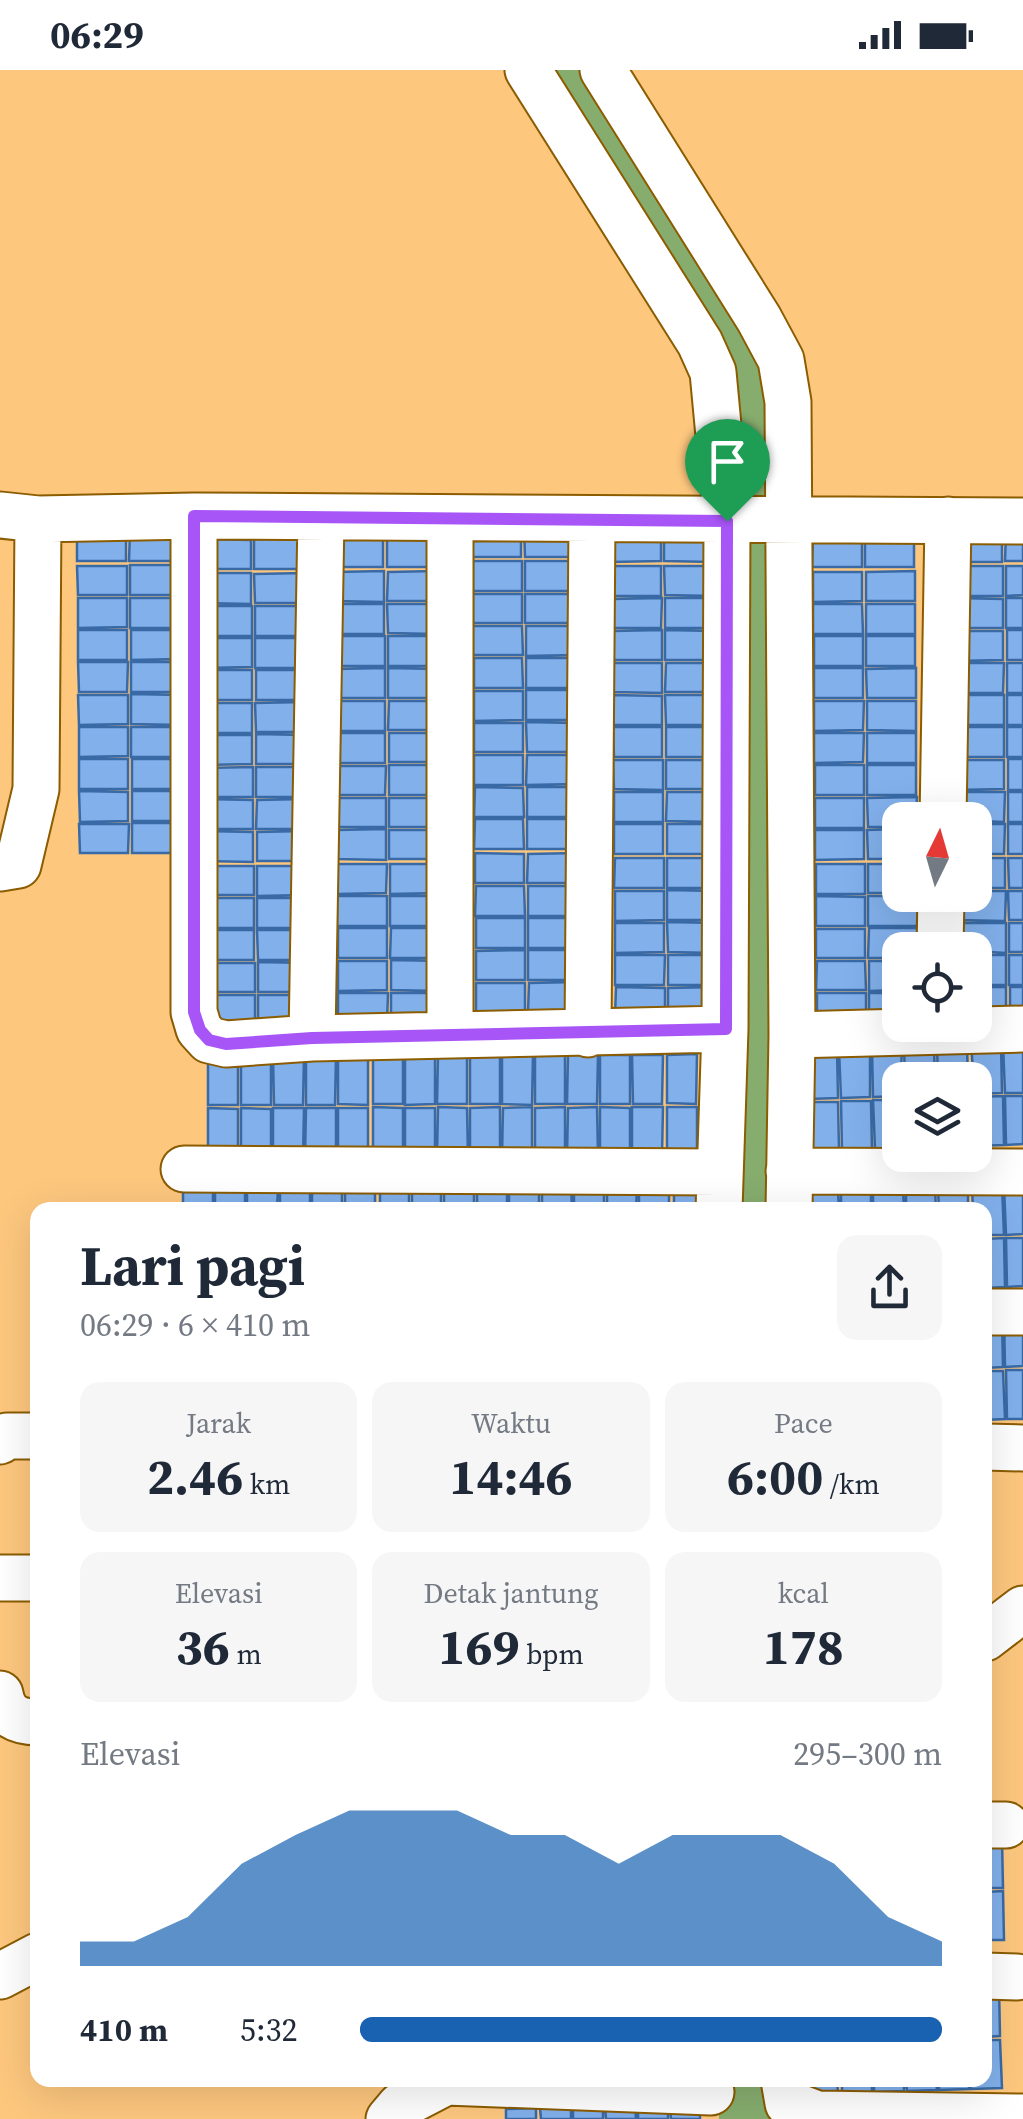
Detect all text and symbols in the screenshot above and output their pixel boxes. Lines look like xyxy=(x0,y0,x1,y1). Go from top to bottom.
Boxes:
text: 06:29 xyxy=(50,9,144,61)
pin xyxy=(685,419,770,522)
icon: arrive xyxy=(700,434,755,489)
north arrow xyxy=(882,802,992,912)
map controls xyxy=(882,802,992,1172)
button: locate xyxy=(882,932,992,1042)
button: layers xyxy=(882,1062,992,1172)
text: Lari pagi xyxy=(80,1228,305,1303)
button: share xyxy=(837,1235,942,1340)
text: 06:29 · 6 × 410 m xyxy=(80,1303,310,1347)
text: Jarak xyxy=(186,1404,251,1442)
text: Waktu xyxy=(471,1404,551,1442)
text: Pace xyxy=(774,1404,833,1442)
text: 2.46 xyxy=(147,1442,243,1511)
text: 14:46 xyxy=(449,1442,573,1511)
text: 6:00 xyxy=(727,1442,823,1511)
text: km xyxy=(243,1465,290,1503)
text: /km xyxy=(823,1465,880,1503)
text: Elevasi xyxy=(175,1574,263,1612)
text: Detak jantung xyxy=(424,1574,598,1612)
text: kcal xyxy=(778,1574,829,1612)
text: 36 xyxy=(176,1612,230,1681)
text: 169 xyxy=(438,1612,520,1681)
text: 178 xyxy=(763,1612,844,1681)
text: m xyxy=(230,1635,262,1673)
text: bpm xyxy=(520,1635,584,1673)
text: Elevasi xyxy=(80,1732,180,1776)
text: 295–300 m xyxy=(793,1732,942,1776)
text: 410 m xyxy=(80,2008,168,2052)
text: 5:32 xyxy=(240,2008,298,2052)

